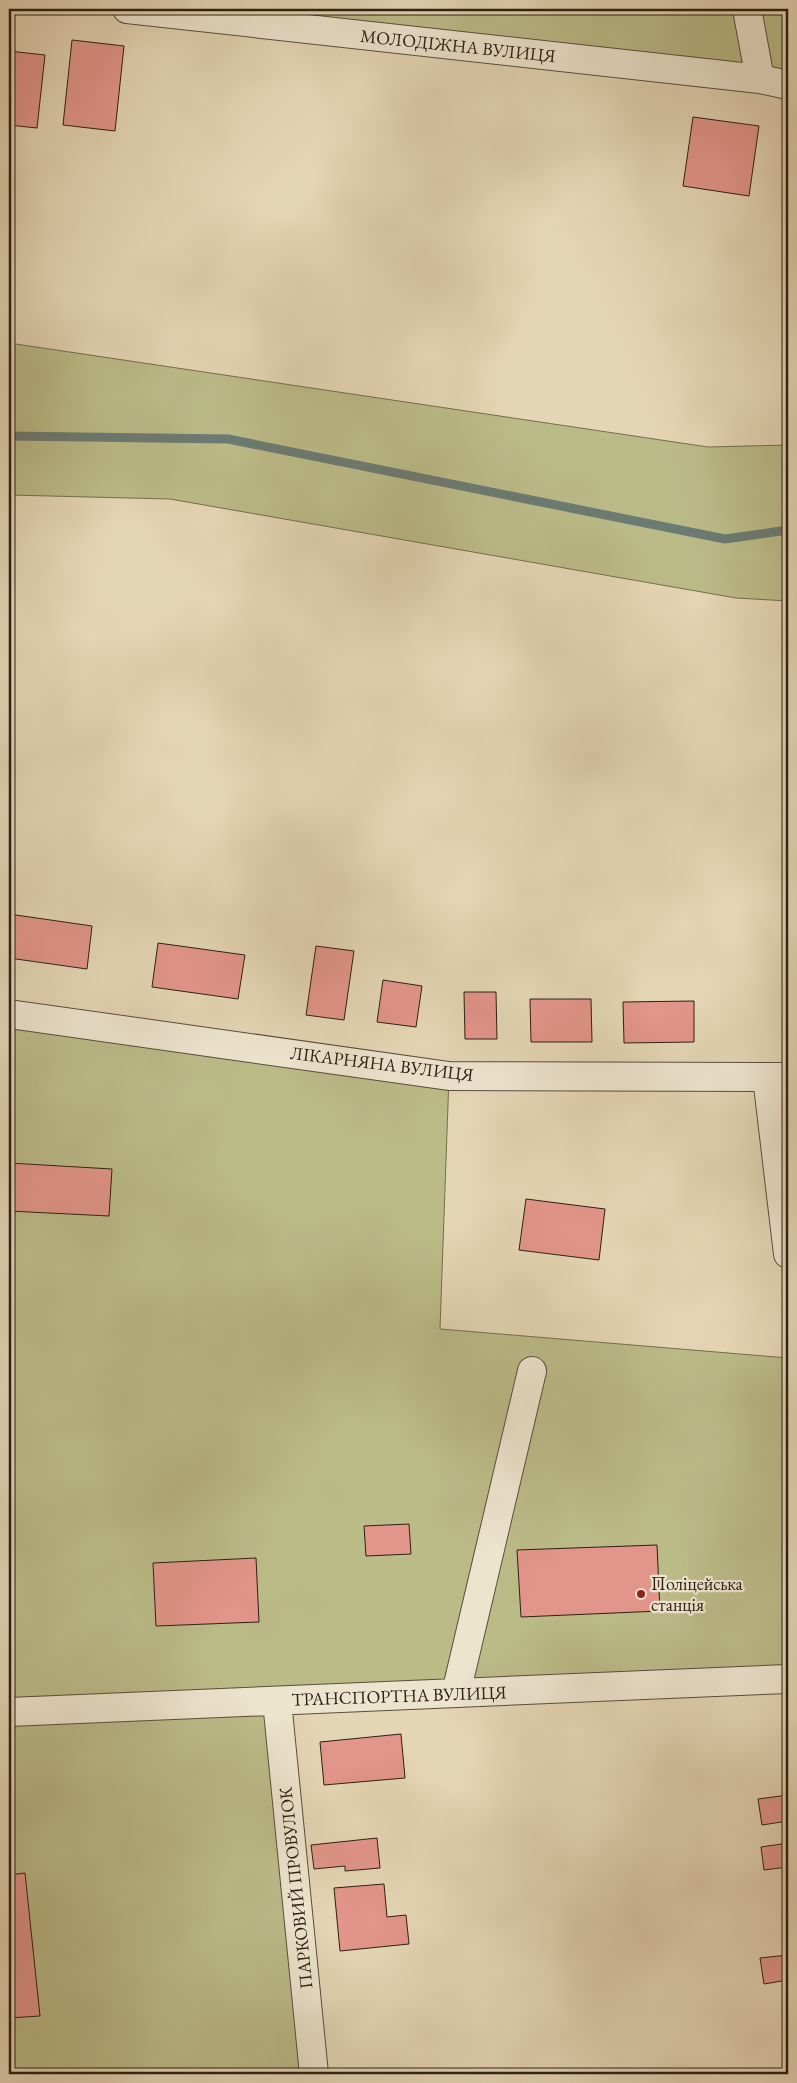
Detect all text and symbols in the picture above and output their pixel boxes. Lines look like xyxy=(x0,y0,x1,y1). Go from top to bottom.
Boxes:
street label: МОЛОДІЖНА ВУЛИЦЯ xyxy=(359,24,557,67)
street label: ЛІКАРНЯНА ВУЛИЦЯ xyxy=(289,1041,475,1086)
place label: Поліцейська станція xyxy=(651,1572,744,1616)
marker: Поліцейська станція xyxy=(635,1588,647,1600)
street label: ТРАНСПОРТНА ВУЛИЦЯ xyxy=(291,1680,507,1711)
street label: ПАРКОВИЙ ПРОВУЛОК xyxy=(273,1786,318,1990)

